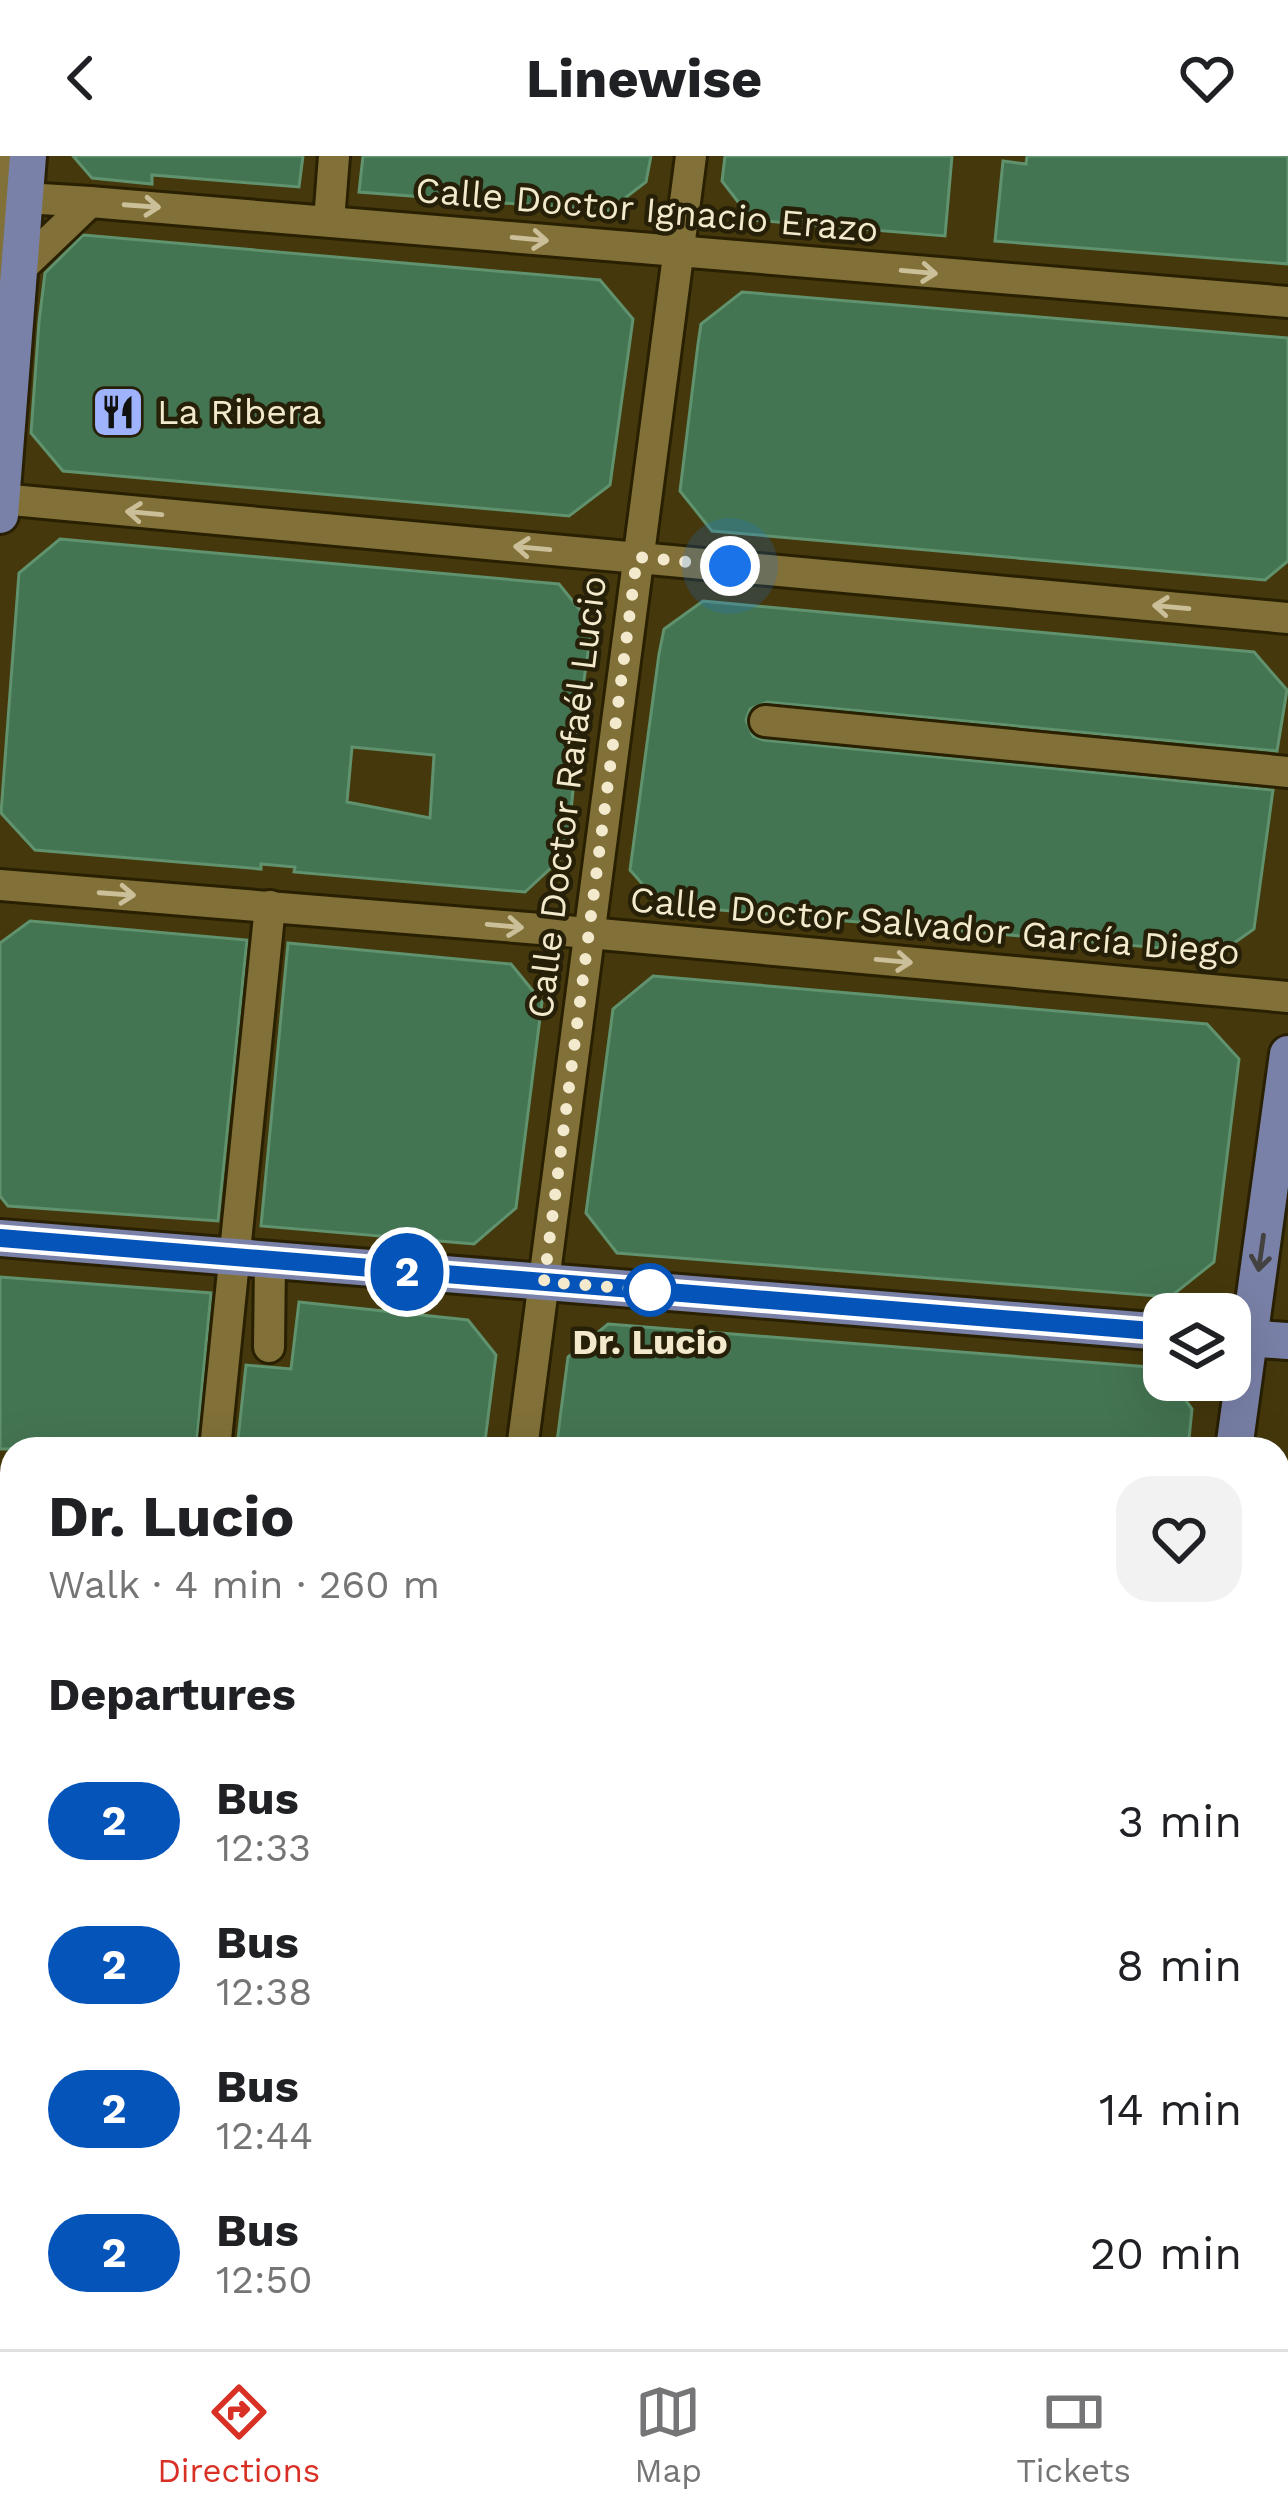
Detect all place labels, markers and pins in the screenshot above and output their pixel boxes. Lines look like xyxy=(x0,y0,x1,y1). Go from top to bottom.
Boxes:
restaurant icon: La Ribera xyxy=(90,384,146,440)
place label: La Ribera xyxy=(157,391,322,433)
marker: Dr. Lucio xyxy=(625,1265,675,1315)
place label: Dr. Lucio xyxy=(572,1321,728,1363)

